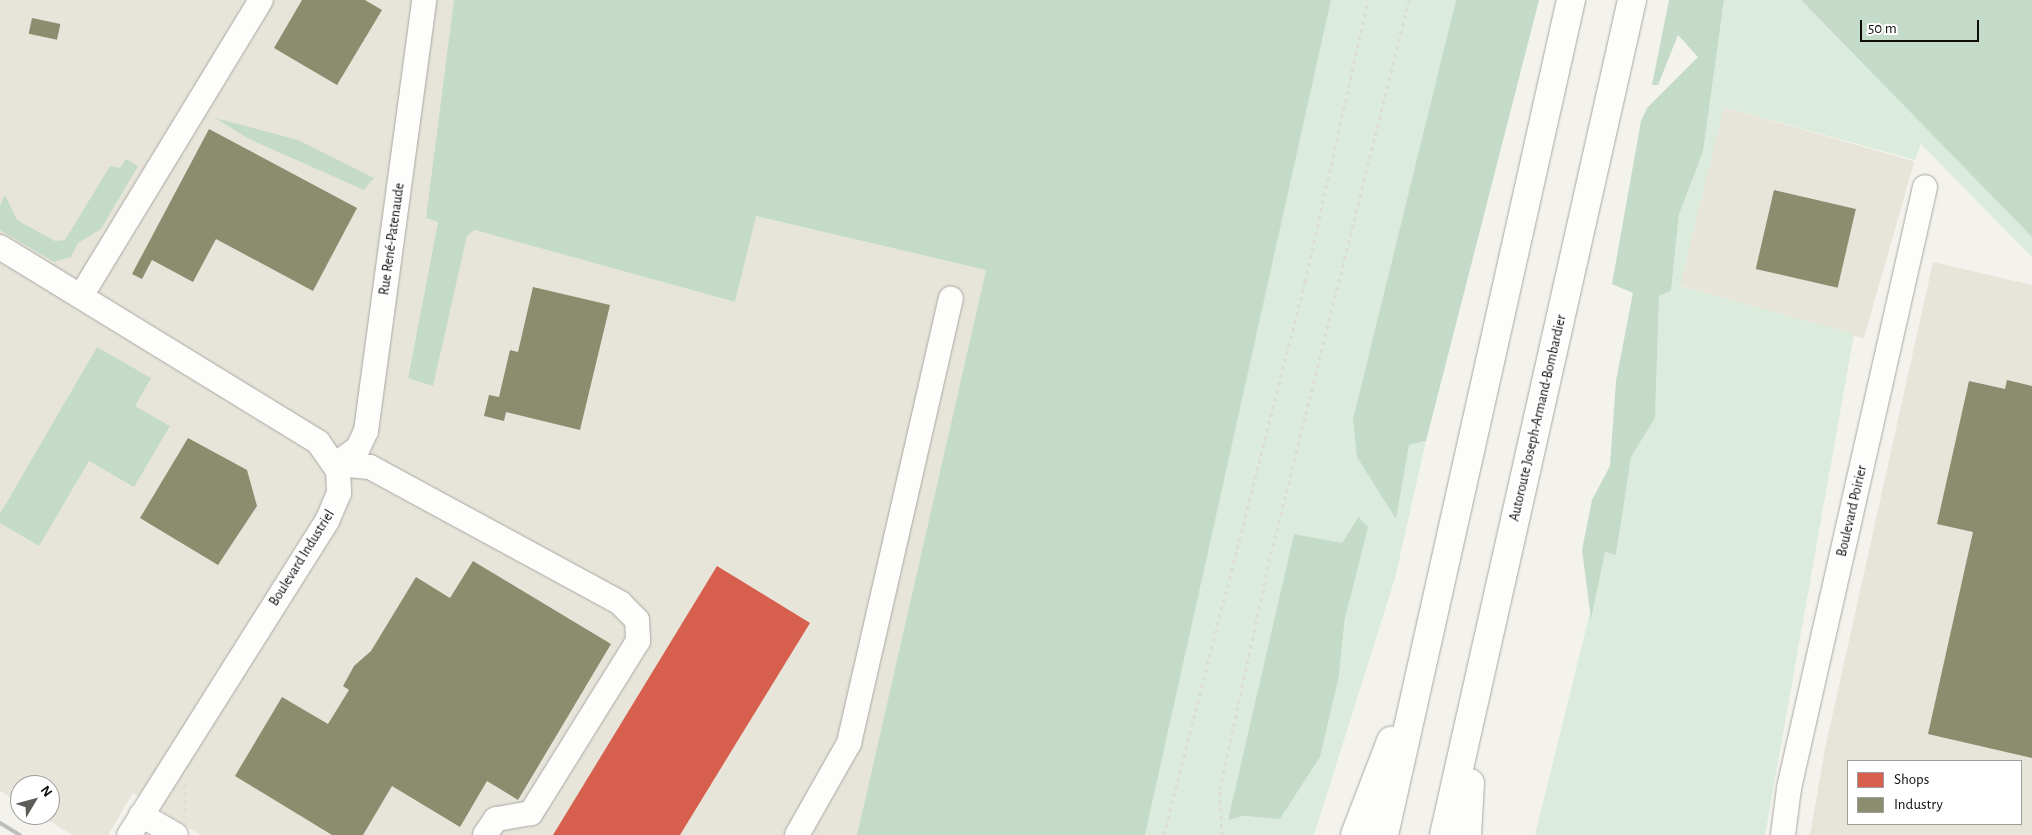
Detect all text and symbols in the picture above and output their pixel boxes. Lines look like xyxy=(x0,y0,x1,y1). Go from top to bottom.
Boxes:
scale bar xyxy=(1862,10,1981,42)
text: 50 m xyxy=(1868,21,1897,36)
street label: Rue René-Patenaude xyxy=(376,182,408,296)
street label: Autoroute Joseph-Armand-Bombardier xyxy=(1506,313,1570,523)
street label: Boulevard Poirier xyxy=(1833,464,1871,558)
street label: Boulevard Industriel xyxy=(266,507,338,609)
legend xyxy=(1847,760,2022,825)
text: Shops xyxy=(1894,772,1929,787)
north arrow xyxy=(10,775,60,825)
text: N xyxy=(38,783,55,800)
text: Industry xyxy=(1894,797,1943,812)

